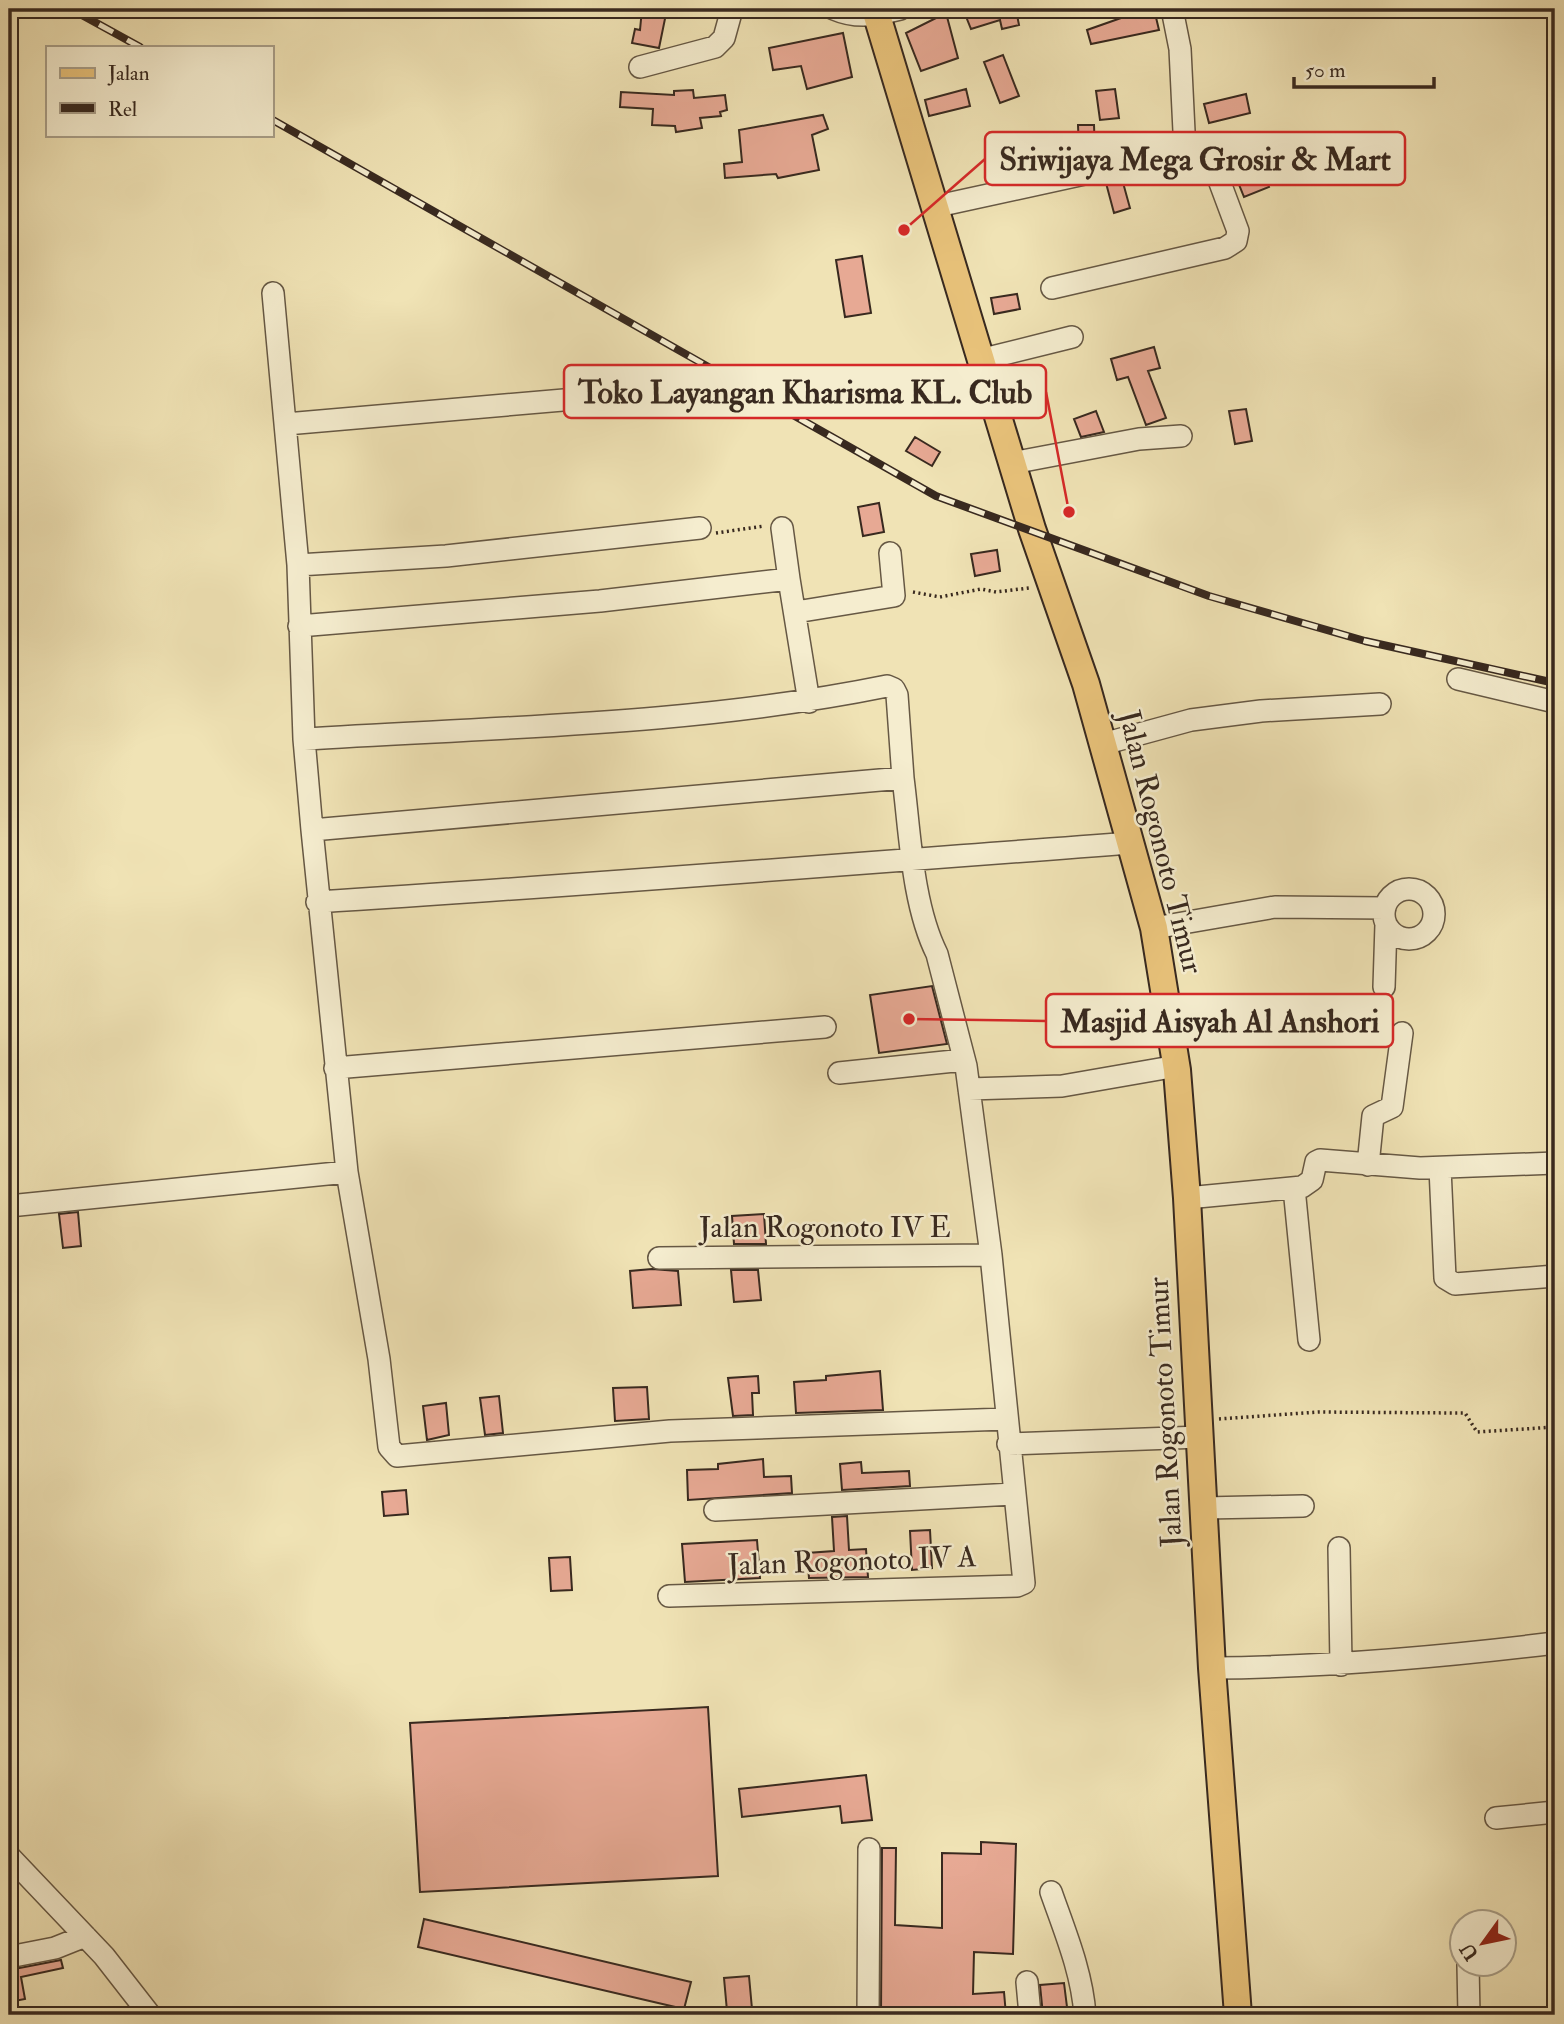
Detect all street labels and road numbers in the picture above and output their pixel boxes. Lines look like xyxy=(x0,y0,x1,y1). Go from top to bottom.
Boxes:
street label: Jalan Rogonoto Timur xyxy=(1110,705,1212,978)
street label: Jalan Rogonoto IV E xyxy=(698,1209,951,1246)
street label: Jalan Rogonoto Timur xyxy=(1139,1276,1191,1549)
street label: Jalan Rogonoto IV A xyxy=(726,1538,977,1584)

